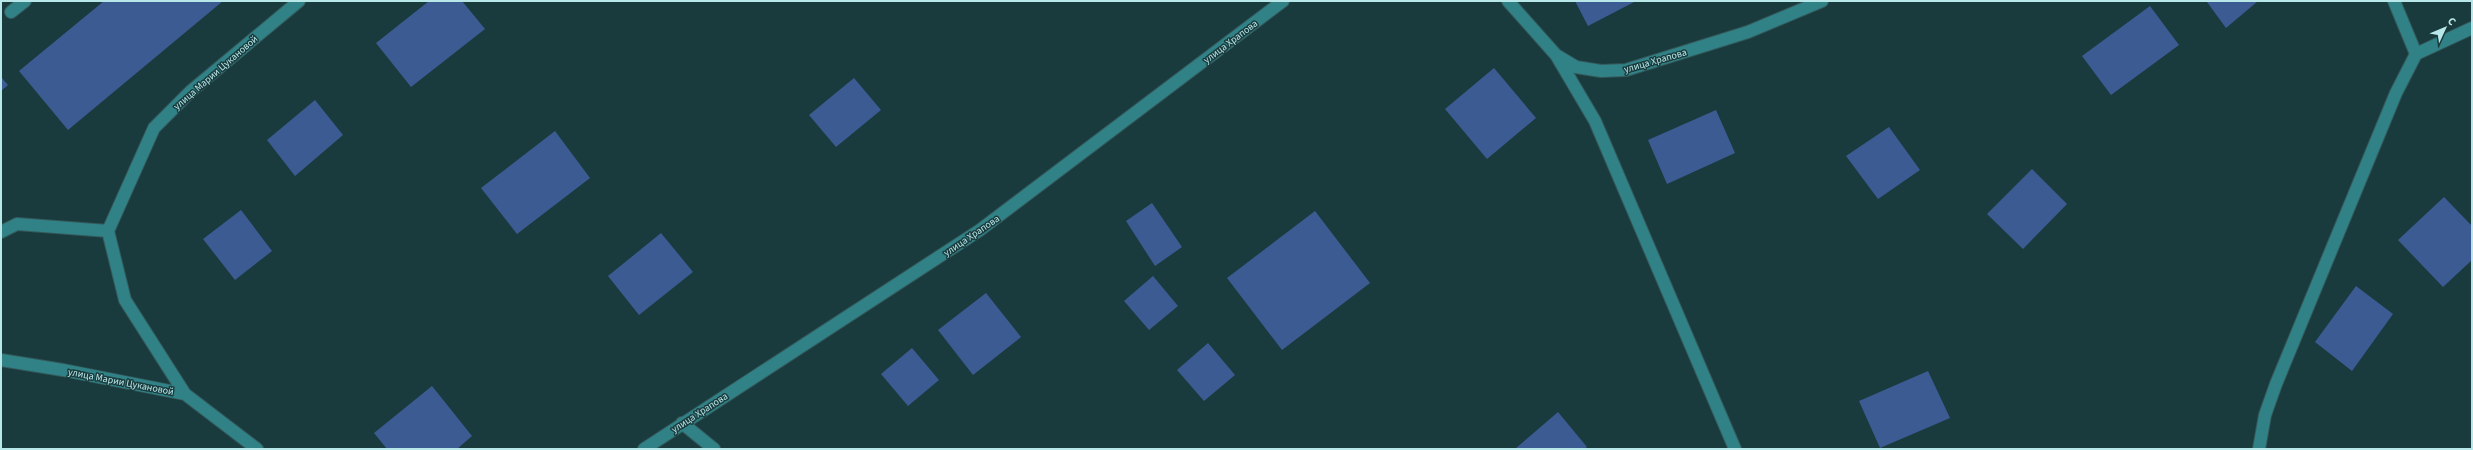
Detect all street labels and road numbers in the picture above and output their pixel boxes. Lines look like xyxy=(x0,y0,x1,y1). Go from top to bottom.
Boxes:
street label: улица Храпова xyxy=(1200,17,1261,67)
street label: улица Марии Цукановой xyxy=(170,32,261,113)
street label: улица Храпова xyxy=(1622,45,1688,77)
street label: улица Храпова xyxy=(941,212,1002,260)
street label: улица Марии Цукановой xyxy=(67,365,175,399)
street label: улица Храпова xyxy=(669,389,731,436)

